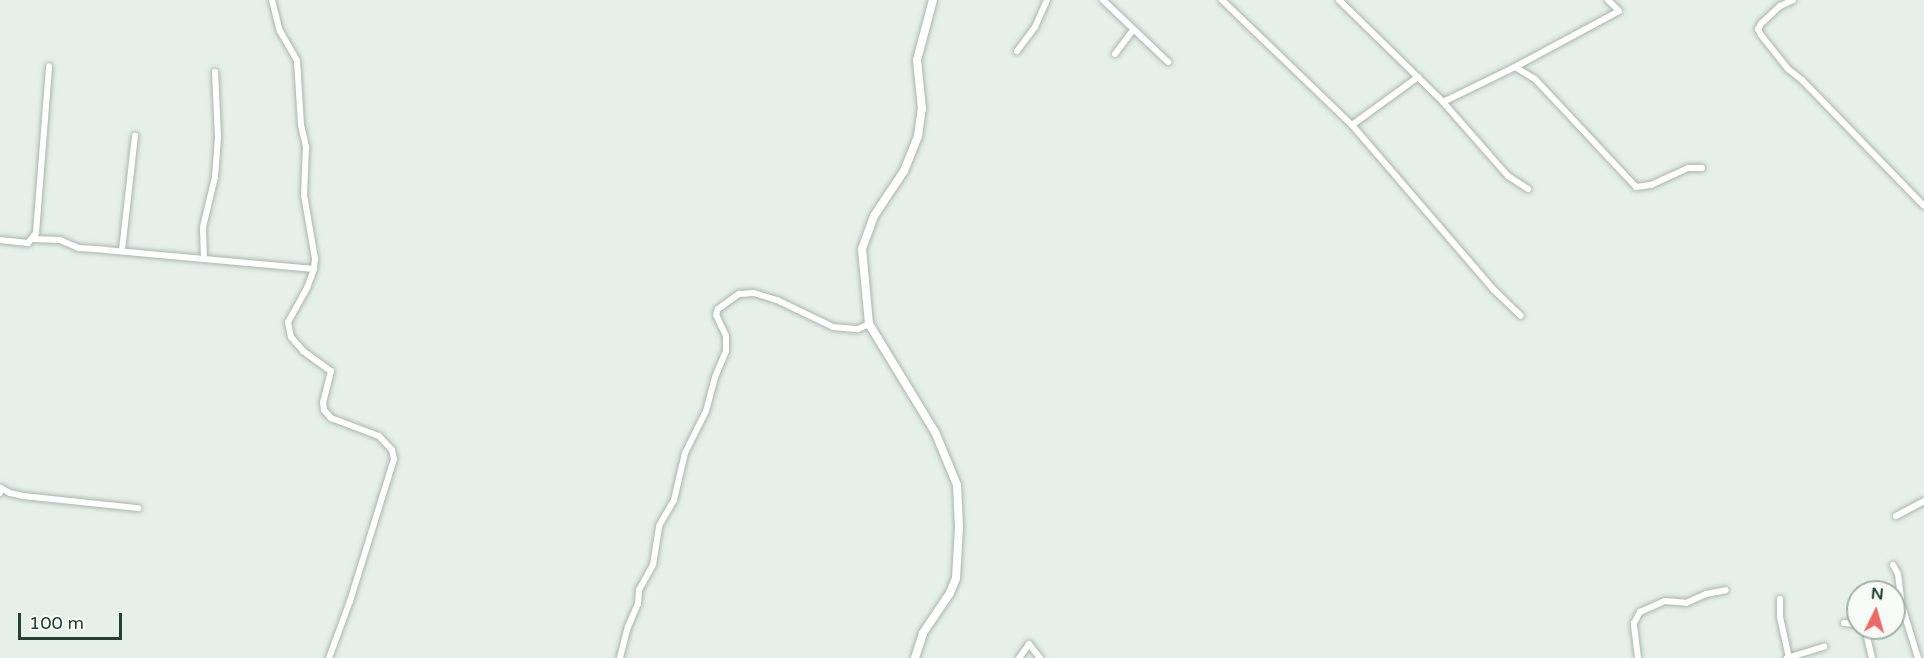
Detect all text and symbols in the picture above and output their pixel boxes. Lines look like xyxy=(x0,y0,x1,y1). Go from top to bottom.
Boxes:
north arrow xyxy=(1846,580,1906,640)
text: N xyxy=(1870,584,1885,605)
scale bar xyxy=(21,601,124,639)
text: 100 m xyxy=(29,612,84,634)

